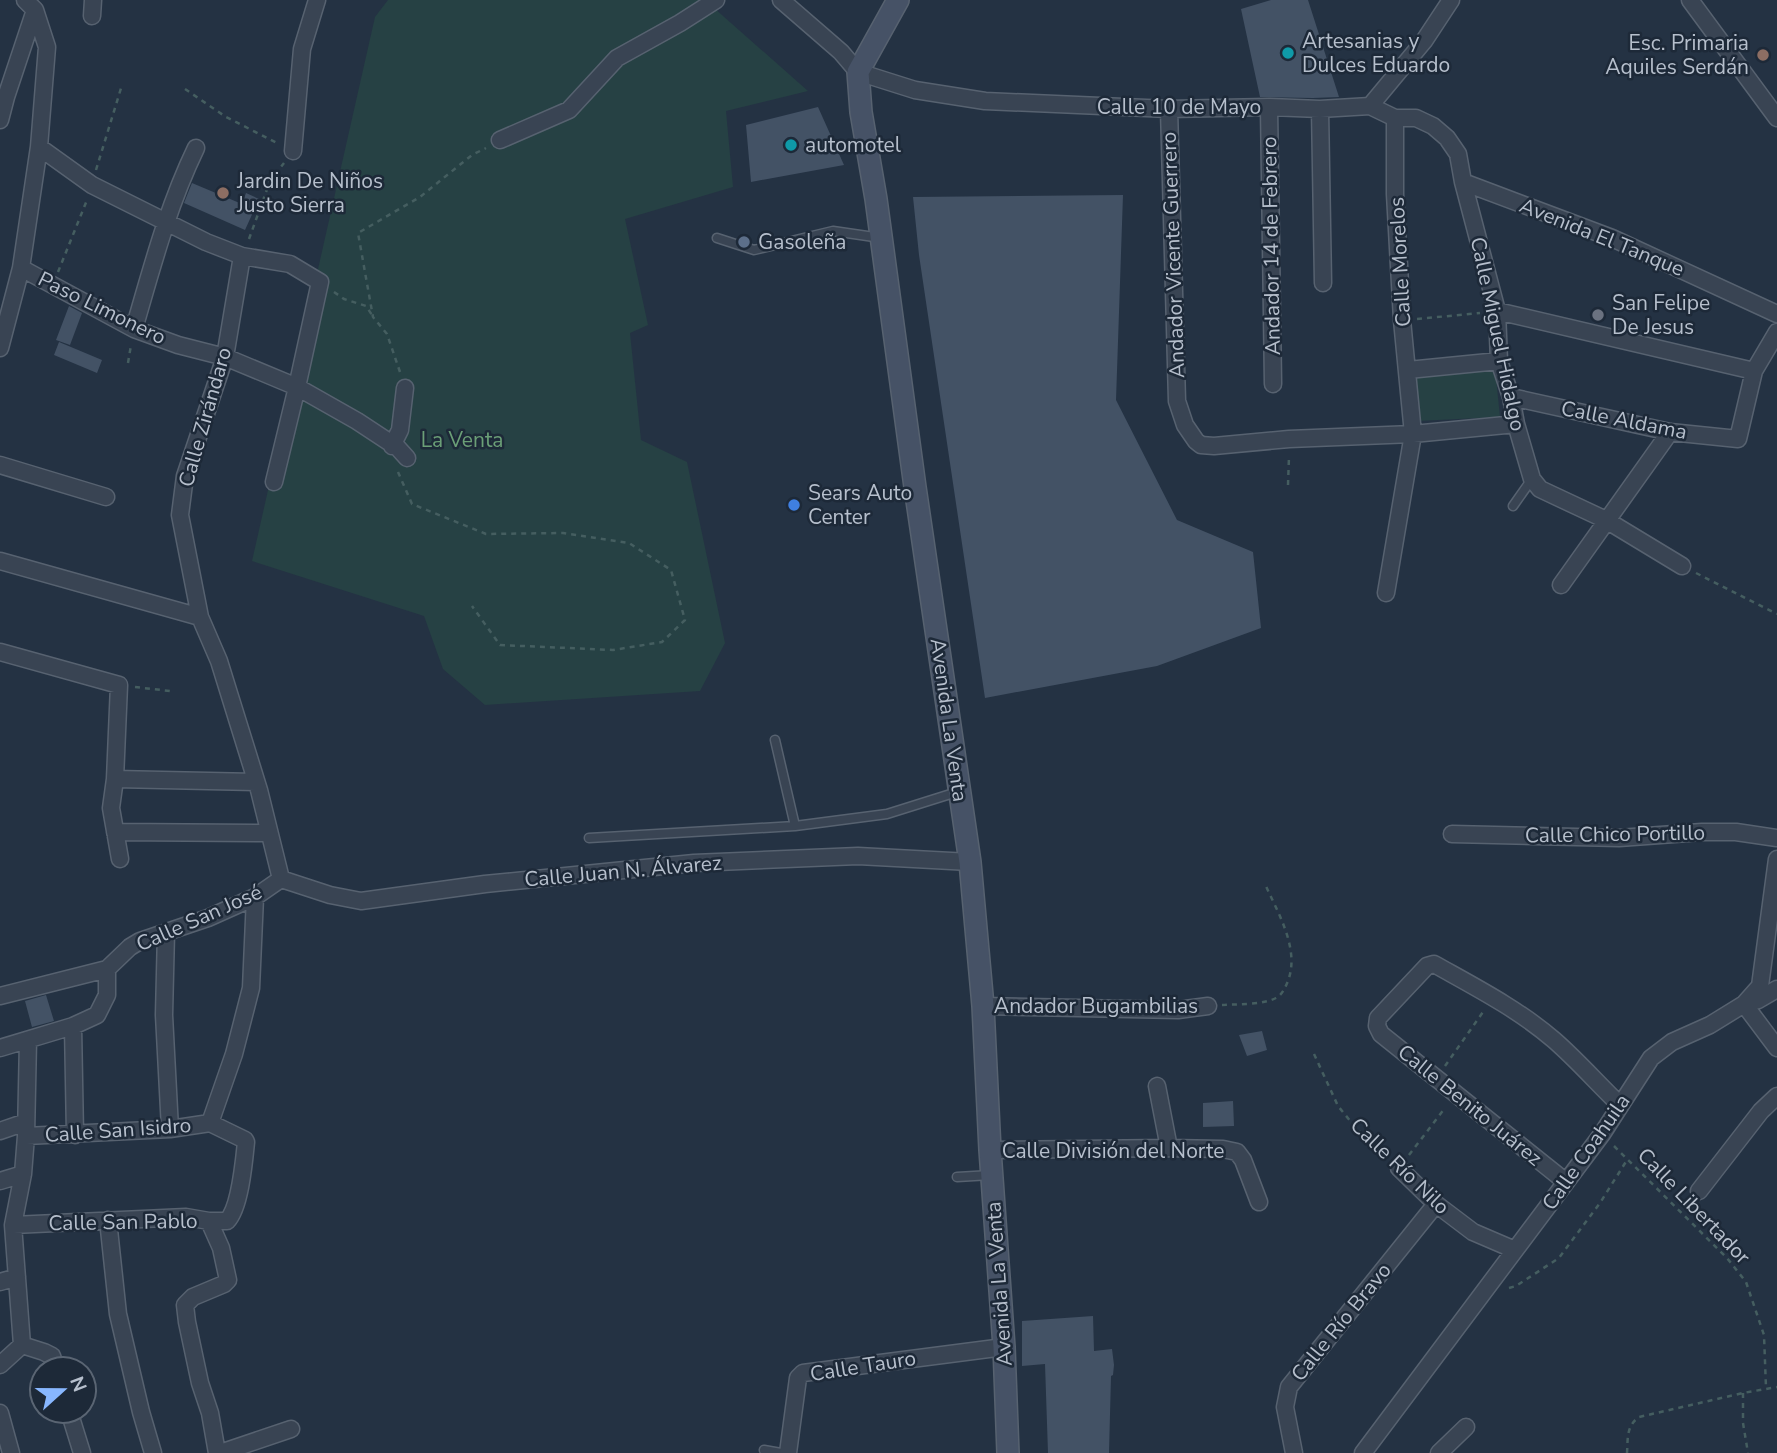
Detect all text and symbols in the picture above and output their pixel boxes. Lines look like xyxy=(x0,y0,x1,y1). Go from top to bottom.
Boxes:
place label: Artesanias y Dulces Eduardo xyxy=(1302,27,1450,79)
place label: Esc. Primaria Aquiles Serdán xyxy=(1605,29,1749,81)
marker: Artesanias y Dulces Eduardo xyxy=(1280,45,1296,61)
marker: Esc. Primaria Aquiles Serdán xyxy=(1755,47,1771,63)
street label: Calle 10 de Mayo xyxy=(1097,93,1261,121)
place label: automotel xyxy=(805,131,902,159)
street label: Andador Vicente Guerrero xyxy=(1155,131,1191,379)
street label: Andador 14 de Febrero xyxy=(1255,136,1287,356)
marker: automotel xyxy=(783,137,799,153)
place label: Jardin De Niños Justo Sierra xyxy=(236,167,383,219)
marker: Jardin De Niños Justo Sierra xyxy=(215,185,231,201)
street label: Avenida El Tanque xyxy=(1515,191,1689,283)
street label: Calle Morelos xyxy=(1383,196,1417,328)
place label: Gasoleña xyxy=(758,228,847,256)
marker: Gasoleña xyxy=(736,234,752,250)
street label: Calle Miguel Hidalgo xyxy=(1464,234,1532,434)
street label: Paso Limonero xyxy=(33,265,171,351)
place label: San Felipe De Jesus xyxy=(1612,289,1710,341)
marker: San Felipe De Jesus xyxy=(1590,307,1606,323)
street label: Calle Zirándaro xyxy=(172,344,238,490)
street label: Calle Aldama xyxy=(1559,394,1689,446)
park label: La Venta xyxy=(421,426,503,454)
place label: Sears Auto Center xyxy=(808,479,912,531)
marker: Sears Auto Center xyxy=(786,497,802,513)
street label: Avenida La Venta xyxy=(924,636,974,804)
street label: Calle Chico Portillo xyxy=(1525,818,1705,850)
street label: Calle Juan N. Álvarez xyxy=(523,848,723,894)
street label: Calle San José xyxy=(132,878,266,958)
street label: Andador Bugambilias xyxy=(994,992,1198,1020)
street label: Calle Benito Juárez xyxy=(1392,1038,1548,1172)
street label: Calle Coahuila xyxy=(1536,1088,1636,1216)
street label: Calle San Isidro xyxy=(44,1111,192,1149)
street label: Calle Río Nilo xyxy=(1344,1111,1456,1221)
street label: Calle División del Norte xyxy=(1002,1137,1224,1165)
street label: Calle Libertador xyxy=(1631,1142,1757,1271)
street label: Avenida La Venta xyxy=(979,1201,1019,1367)
street label: Calle San Pablo xyxy=(48,1207,198,1237)
street label: Calle Río Bravo xyxy=(1285,1257,1397,1387)
street label: Calle Tauro xyxy=(808,1344,918,1388)
north arrow xyxy=(28,1355,98,1425)
text: N xyxy=(63,1373,93,1396)

